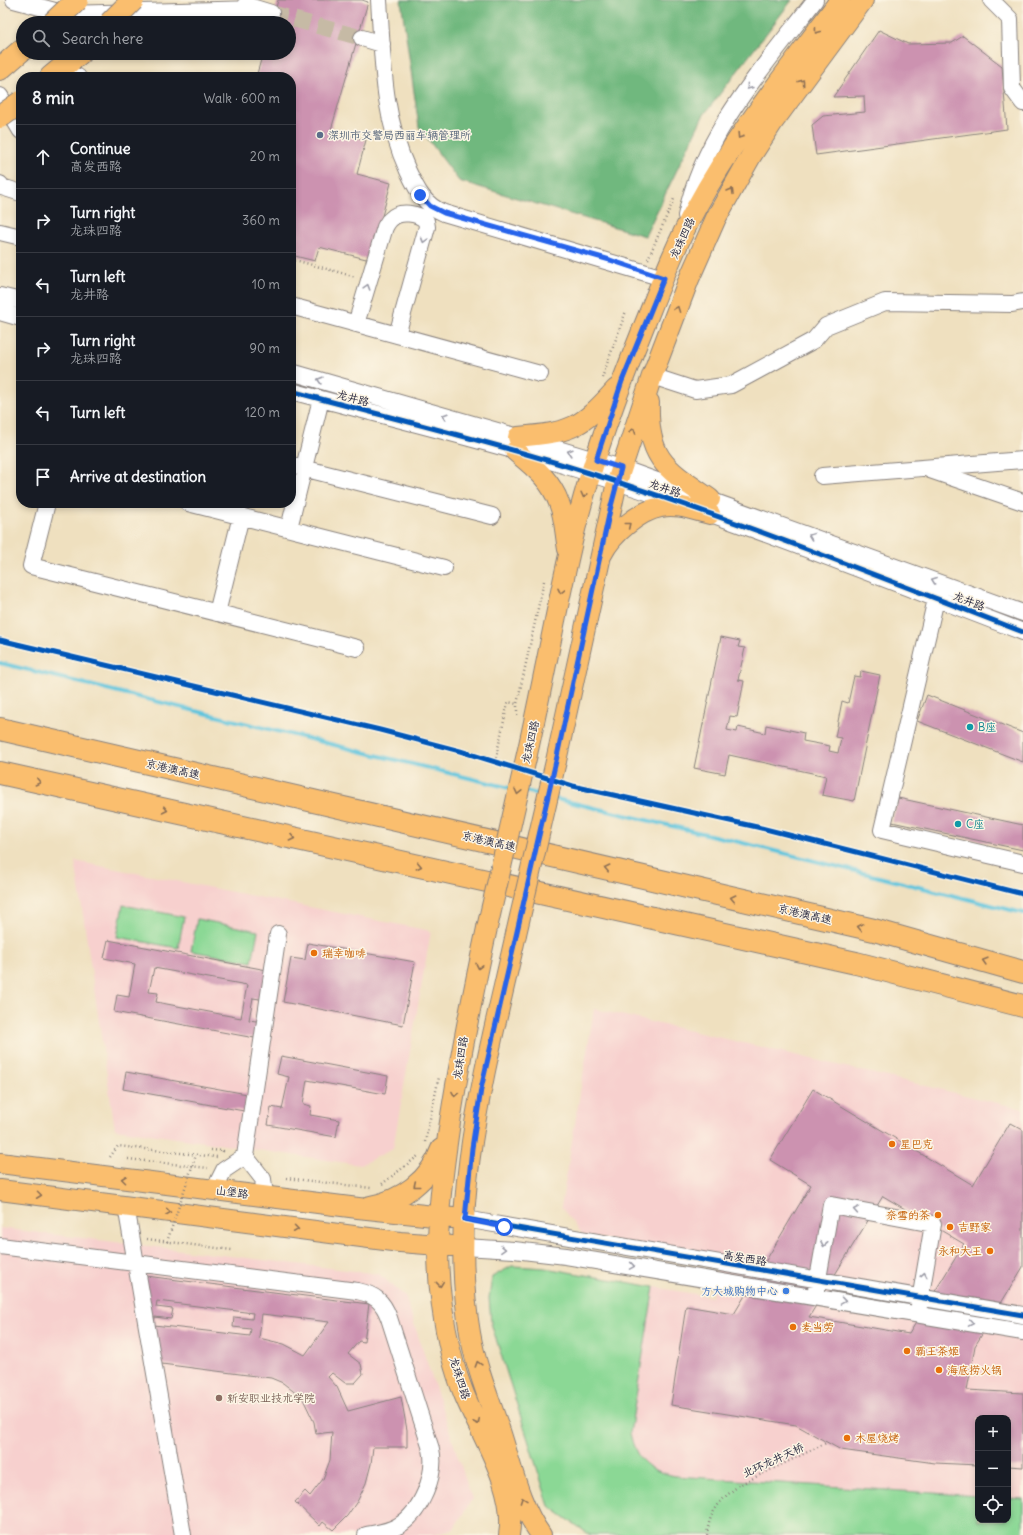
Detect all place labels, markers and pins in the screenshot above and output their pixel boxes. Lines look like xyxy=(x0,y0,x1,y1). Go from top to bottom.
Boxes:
place label: 深圳市交警局西丽车辆管理所 xyxy=(328,128,471,142)
marker: 深圳市交警局西丽车辆管理所 xyxy=(315,130,325,140)
place label: B座 xyxy=(978,720,996,734)
marker: B座 xyxy=(965,722,975,732)
place label: C座 xyxy=(966,817,984,831)
marker: C座 xyxy=(953,819,963,829)
place label: 瑞幸咖啡 xyxy=(322,946,366,960)
marker: 瑞幸咖啡 xyxy=(309,948,319,958)
place label: 星巴克 xyxy=(900,1137,933,1151)
marker: 星巴克 xyxy=(887,1139,897,1149)
place label: 奈雪的茶 xyxy=(886,1208,930,1222)
marker: 奈雪的茶 xyxy=(933,1210,943,1220)
place label: 吉野家 xyxy=(958,1220,991,1234)
marker: 吉野家 xyxy=(945,1222,955,1232)
place label: 永和大王 xyxy=(938,1244,982,1258)
marker: 永和大王 xyxy=(985,1246,995,1256)
place label: 方大城购物中心 xyxy=(701,1284,778,1298)
marker: 方大城购物中心 xyxy=(781,1286,791,1296)
place label: 麦当劳 xyxy=(801,1320,834,1334)
marker: 麦当劳 xyxy=(788,1322,798,1332)
place label: 霸王茶姬 xyxy=(915,1344,959,1358)
marker: 霸王茶姬 xyxy=(902,1346,912,1356)
place label: 海底捞火锅 xyxy=(947,1363,1002,1377)
marker: 海底捞火锅 xyxy=(934,1365,944,1375)
place label: 新安职业技术学院 xyxy=(227,1391,315,1405)
marker: 新安职业技术学院 xyxy=(214,1393,224,1403)
place label: 木屋烧烤 xyxy=(855,1431,899,1445)
marker: 木屋烧烤 xyxy=(842,1433,852,1443)

